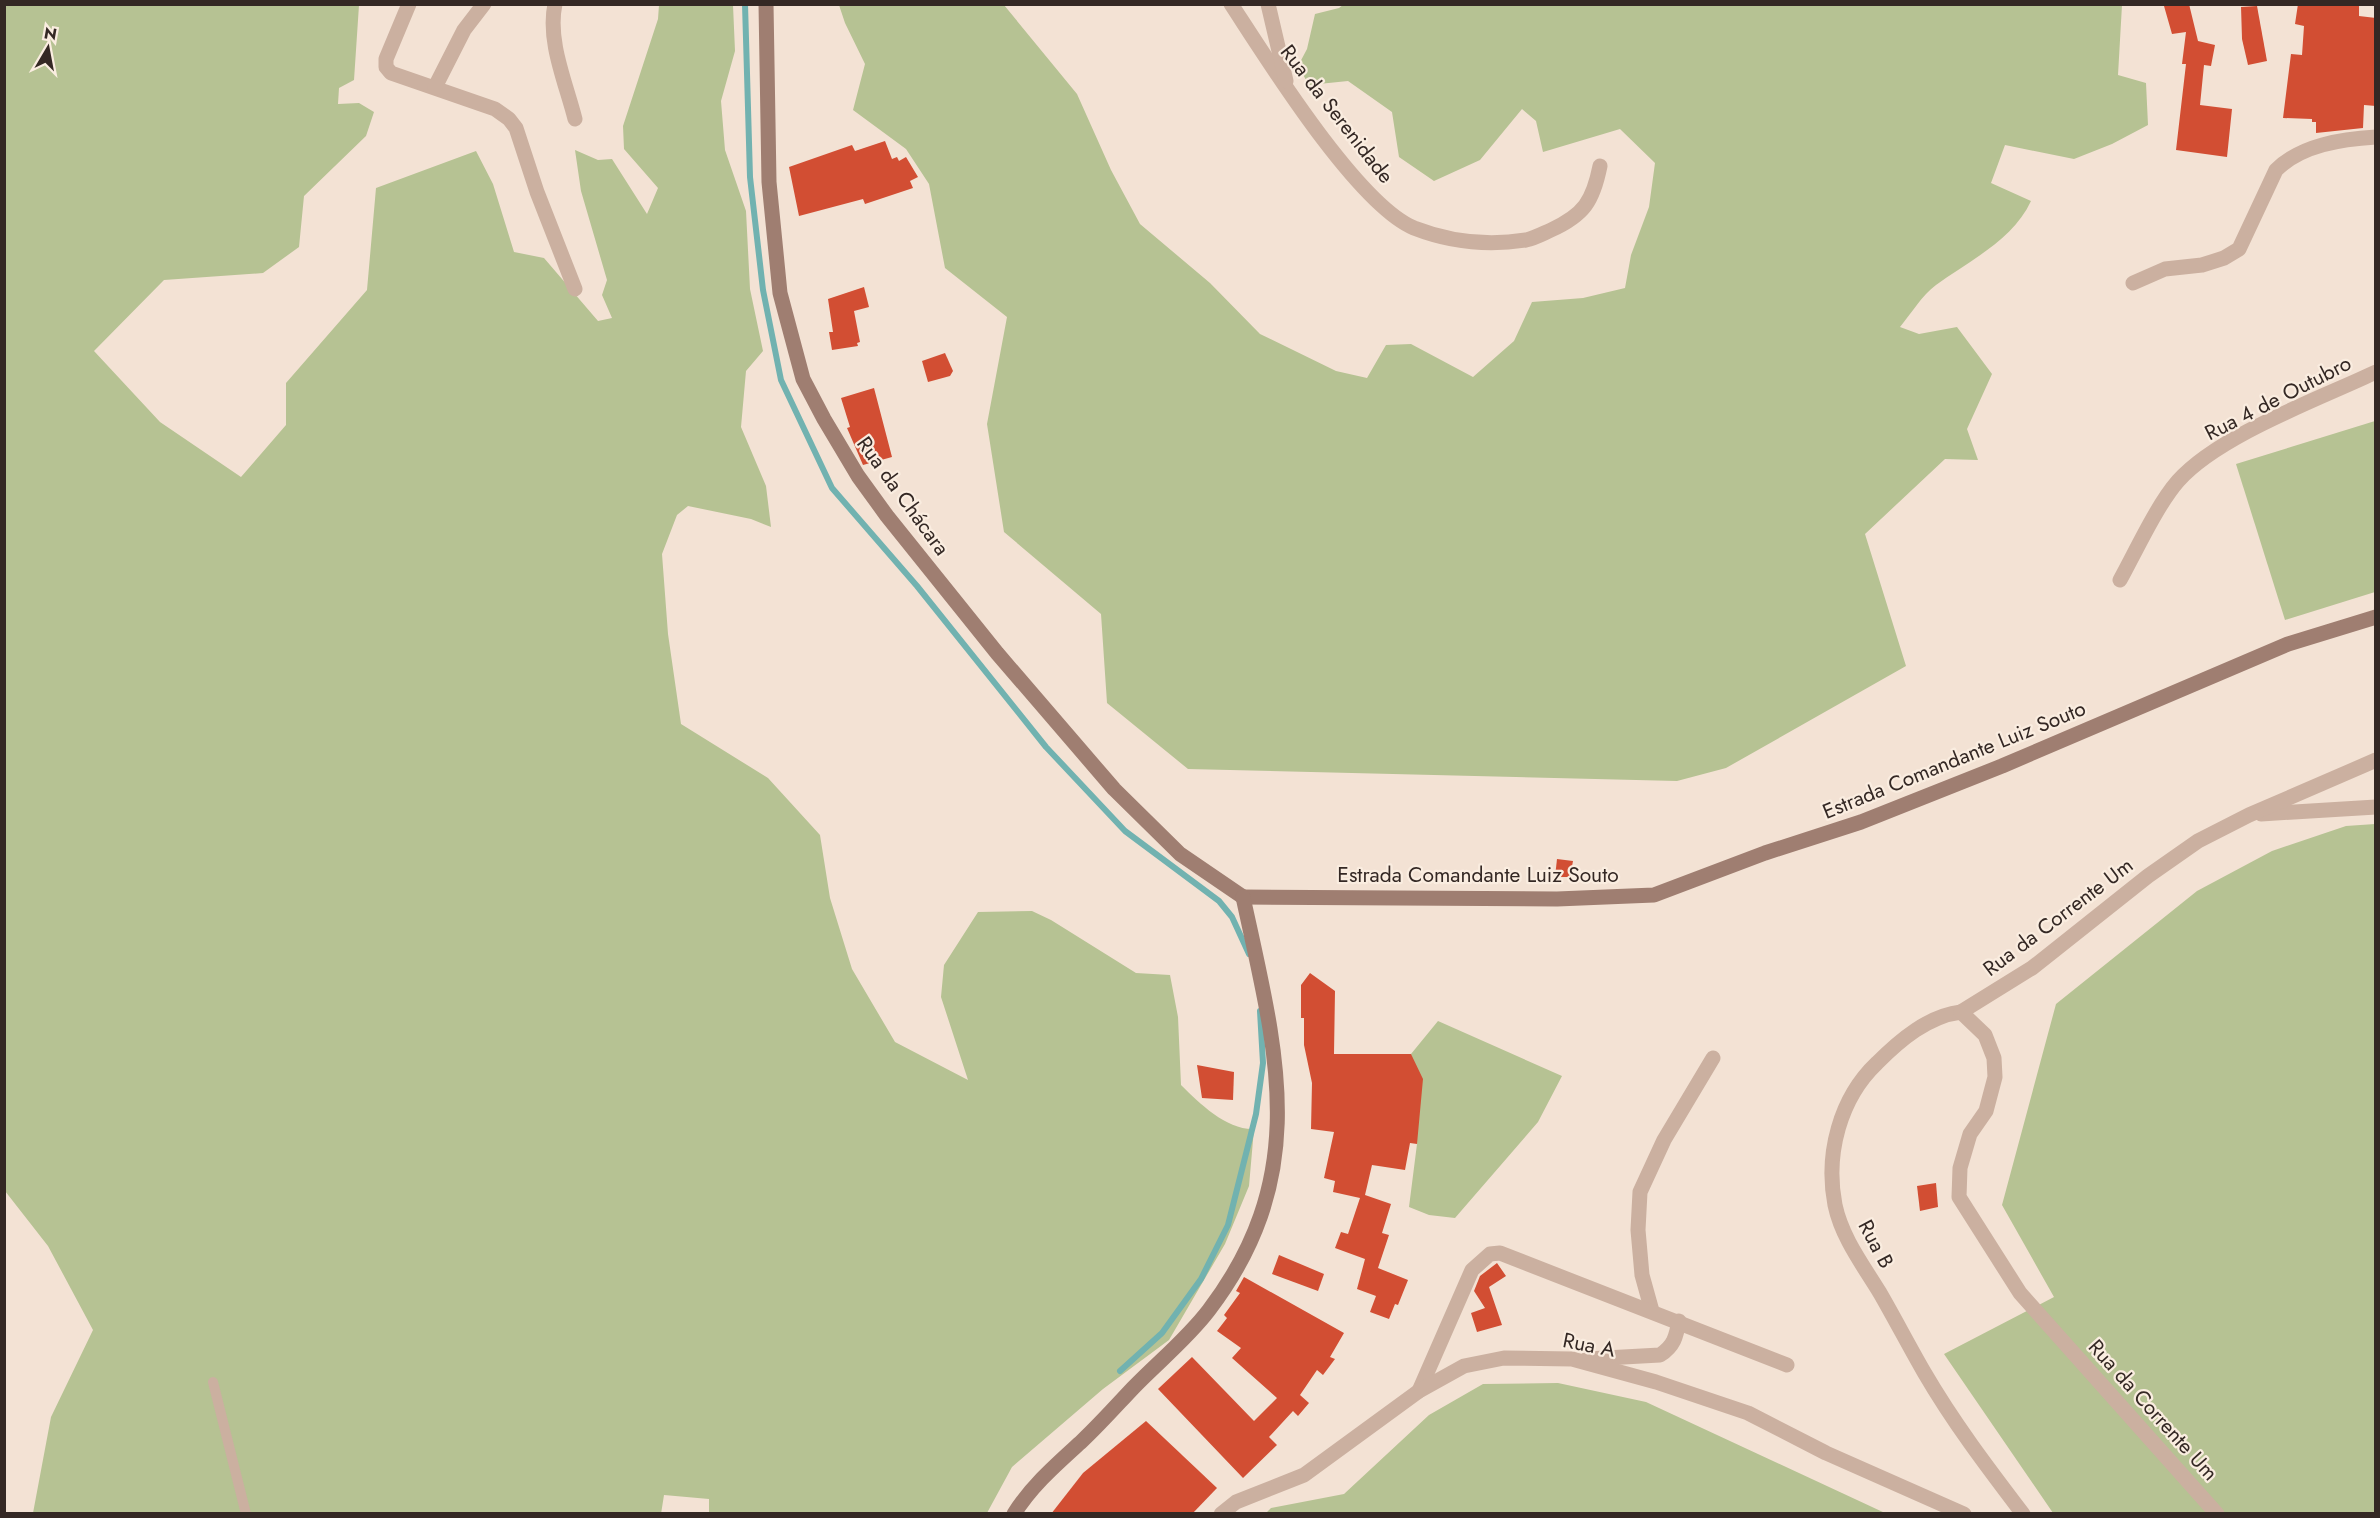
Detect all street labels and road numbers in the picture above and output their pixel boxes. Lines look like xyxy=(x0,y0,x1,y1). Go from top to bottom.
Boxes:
street label: Rua da Serenidade xyxy=(1273,38,1401,190)
street label: Rua 4 de Outubro xyxy=(2200,348,2356,448)
street label: Rua da Chácara xyxy=(850,430,956,562)
street label: Estrada Comandante Luiz Souto xyxy=(1818,693,2090,827)
street label: Rua da Corrente Um xyxy=(1977,851,2139,983)
street label: Estrada Comandante Luiz Souto xyxy=(1337,860,1619,890)
street label: Rua B xyxy=(1851,1214,1901,1274)
street label: Rua A xyxy=(1560,1325,1618,1365)
street label: Rua da Corrente Um xyxy=(2081,1333,2225,1487)

